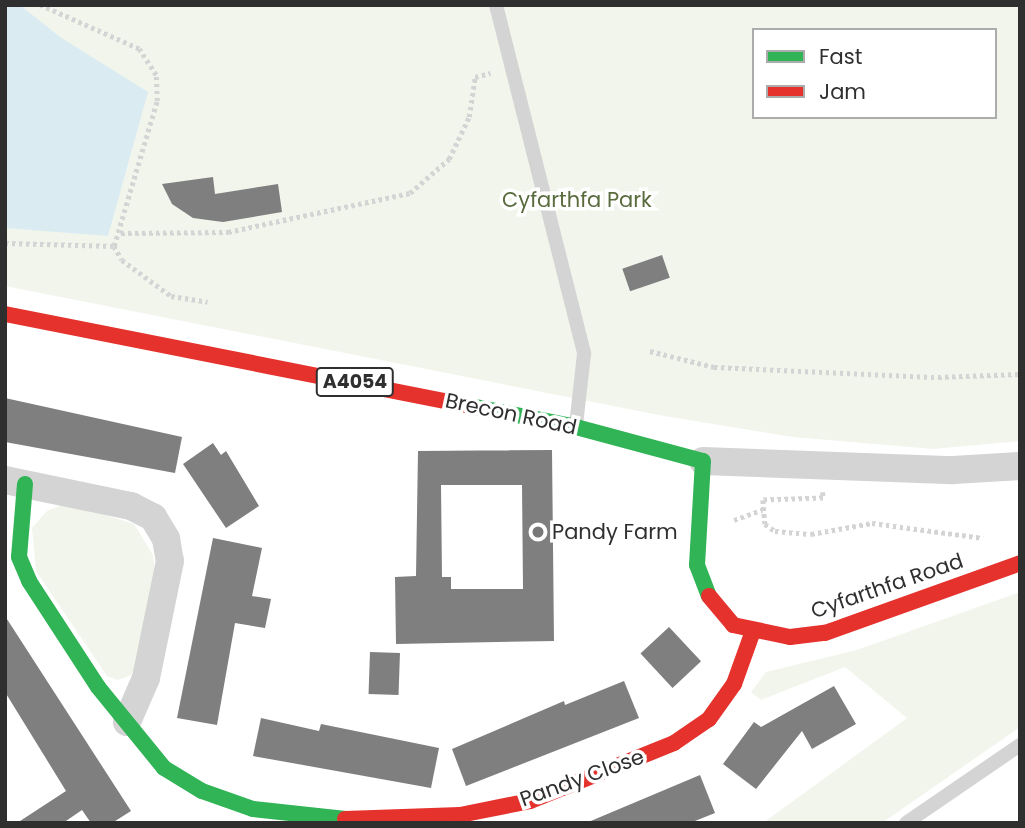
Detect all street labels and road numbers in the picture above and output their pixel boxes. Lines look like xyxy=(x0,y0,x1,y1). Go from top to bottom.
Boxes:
road number: A4054 xyxy=(315,366,395,398)
street label: Brecon Road xyxy=(443,388,579,440)
street label: Cyfarthfa Road xyxy=(808,548,966,624)
street label: Pandy Close xyxy=(517,744,647,812)

